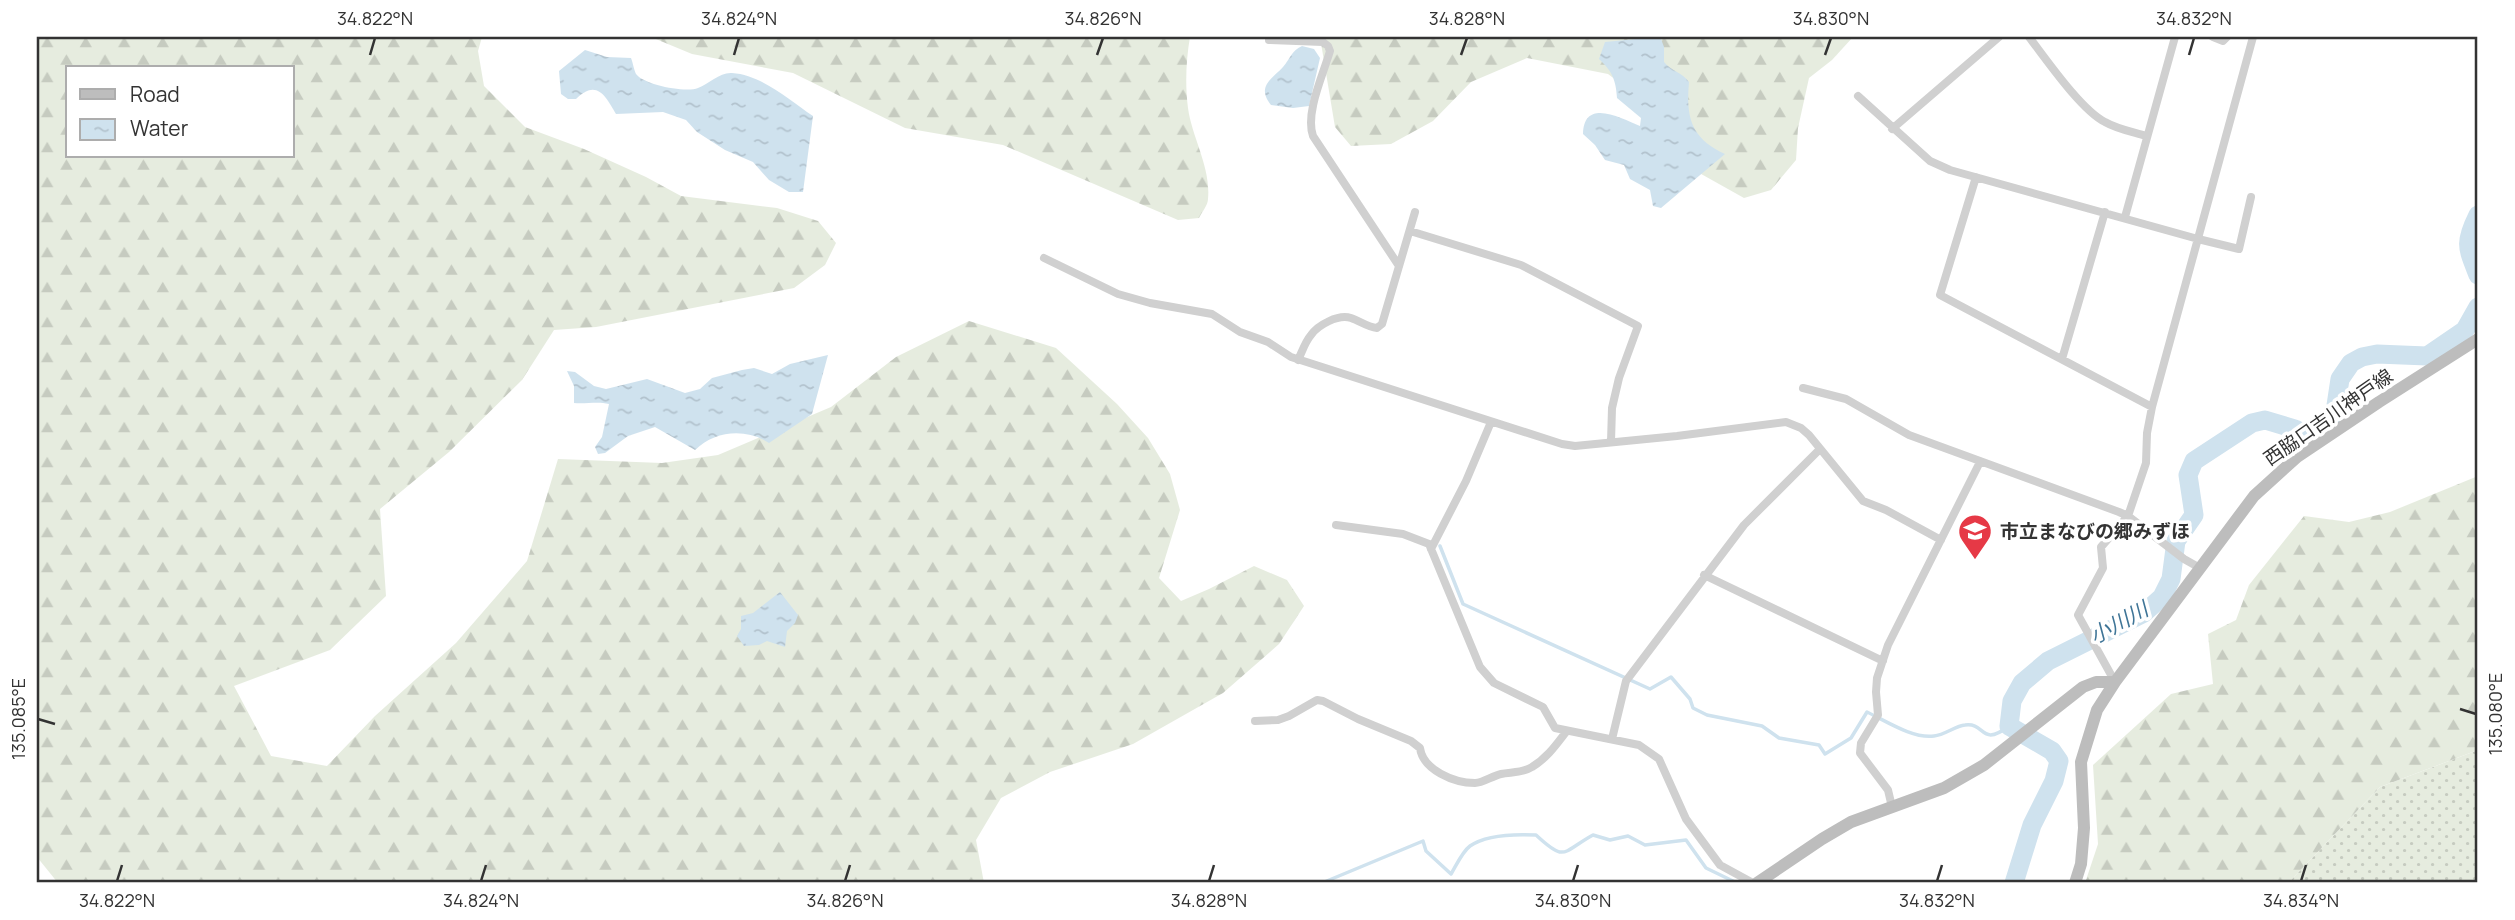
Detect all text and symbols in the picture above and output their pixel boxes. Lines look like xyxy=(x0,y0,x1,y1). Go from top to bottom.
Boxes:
text: 34.822°N xyxy=(337,6,413,30)
text: 34.824°N xyxy=(701,6,777,30)
text: 34.826°N xyxy=(1064,6,1142,30)
text: 34.828°N xyxy=(1429,6,1505,30)
text: 34.830°N xyxy=(1793,6,1869,30)
text: 34.832°N xyxy=(2156,6,2232,30)
legend xyxy=(66,66,294,158)
text: Road xyxy=(130,80,180,108)
text: Water xyxy=(130,114,189,142)
street label: 西脇口吉川神戸線 xyxy=(2258,363,2398,471)
school or university icon: 市立まなびの郷みずほ xyxy=(1956,512,1994,561)
place label: 市立まなびの郷みずほ xyxy=(2000,518,2190,544)
water label: 小川川 xyxy=(2084,594,2155,650)
text: 135.080°E xyxy=(2483,673,2507,755)
text: 135.085°E xyxy=(6,678,30,760)
text: 34.822°N xyxy=(79,888,155,912)
text: 34.824°N xyxy=(443,888,519,912)
text: 34.826°N xyxy=(806,888,884,912)
text: 34.828°N xyxy=(1171,888,1247,912)
text: 34.830°N xyxy=(1535,888,1611,912)
text: 34.832°N xyxy=(1899,888,1975,912)
text: 34.834°N xyxy=(2263,888,2339,912)

